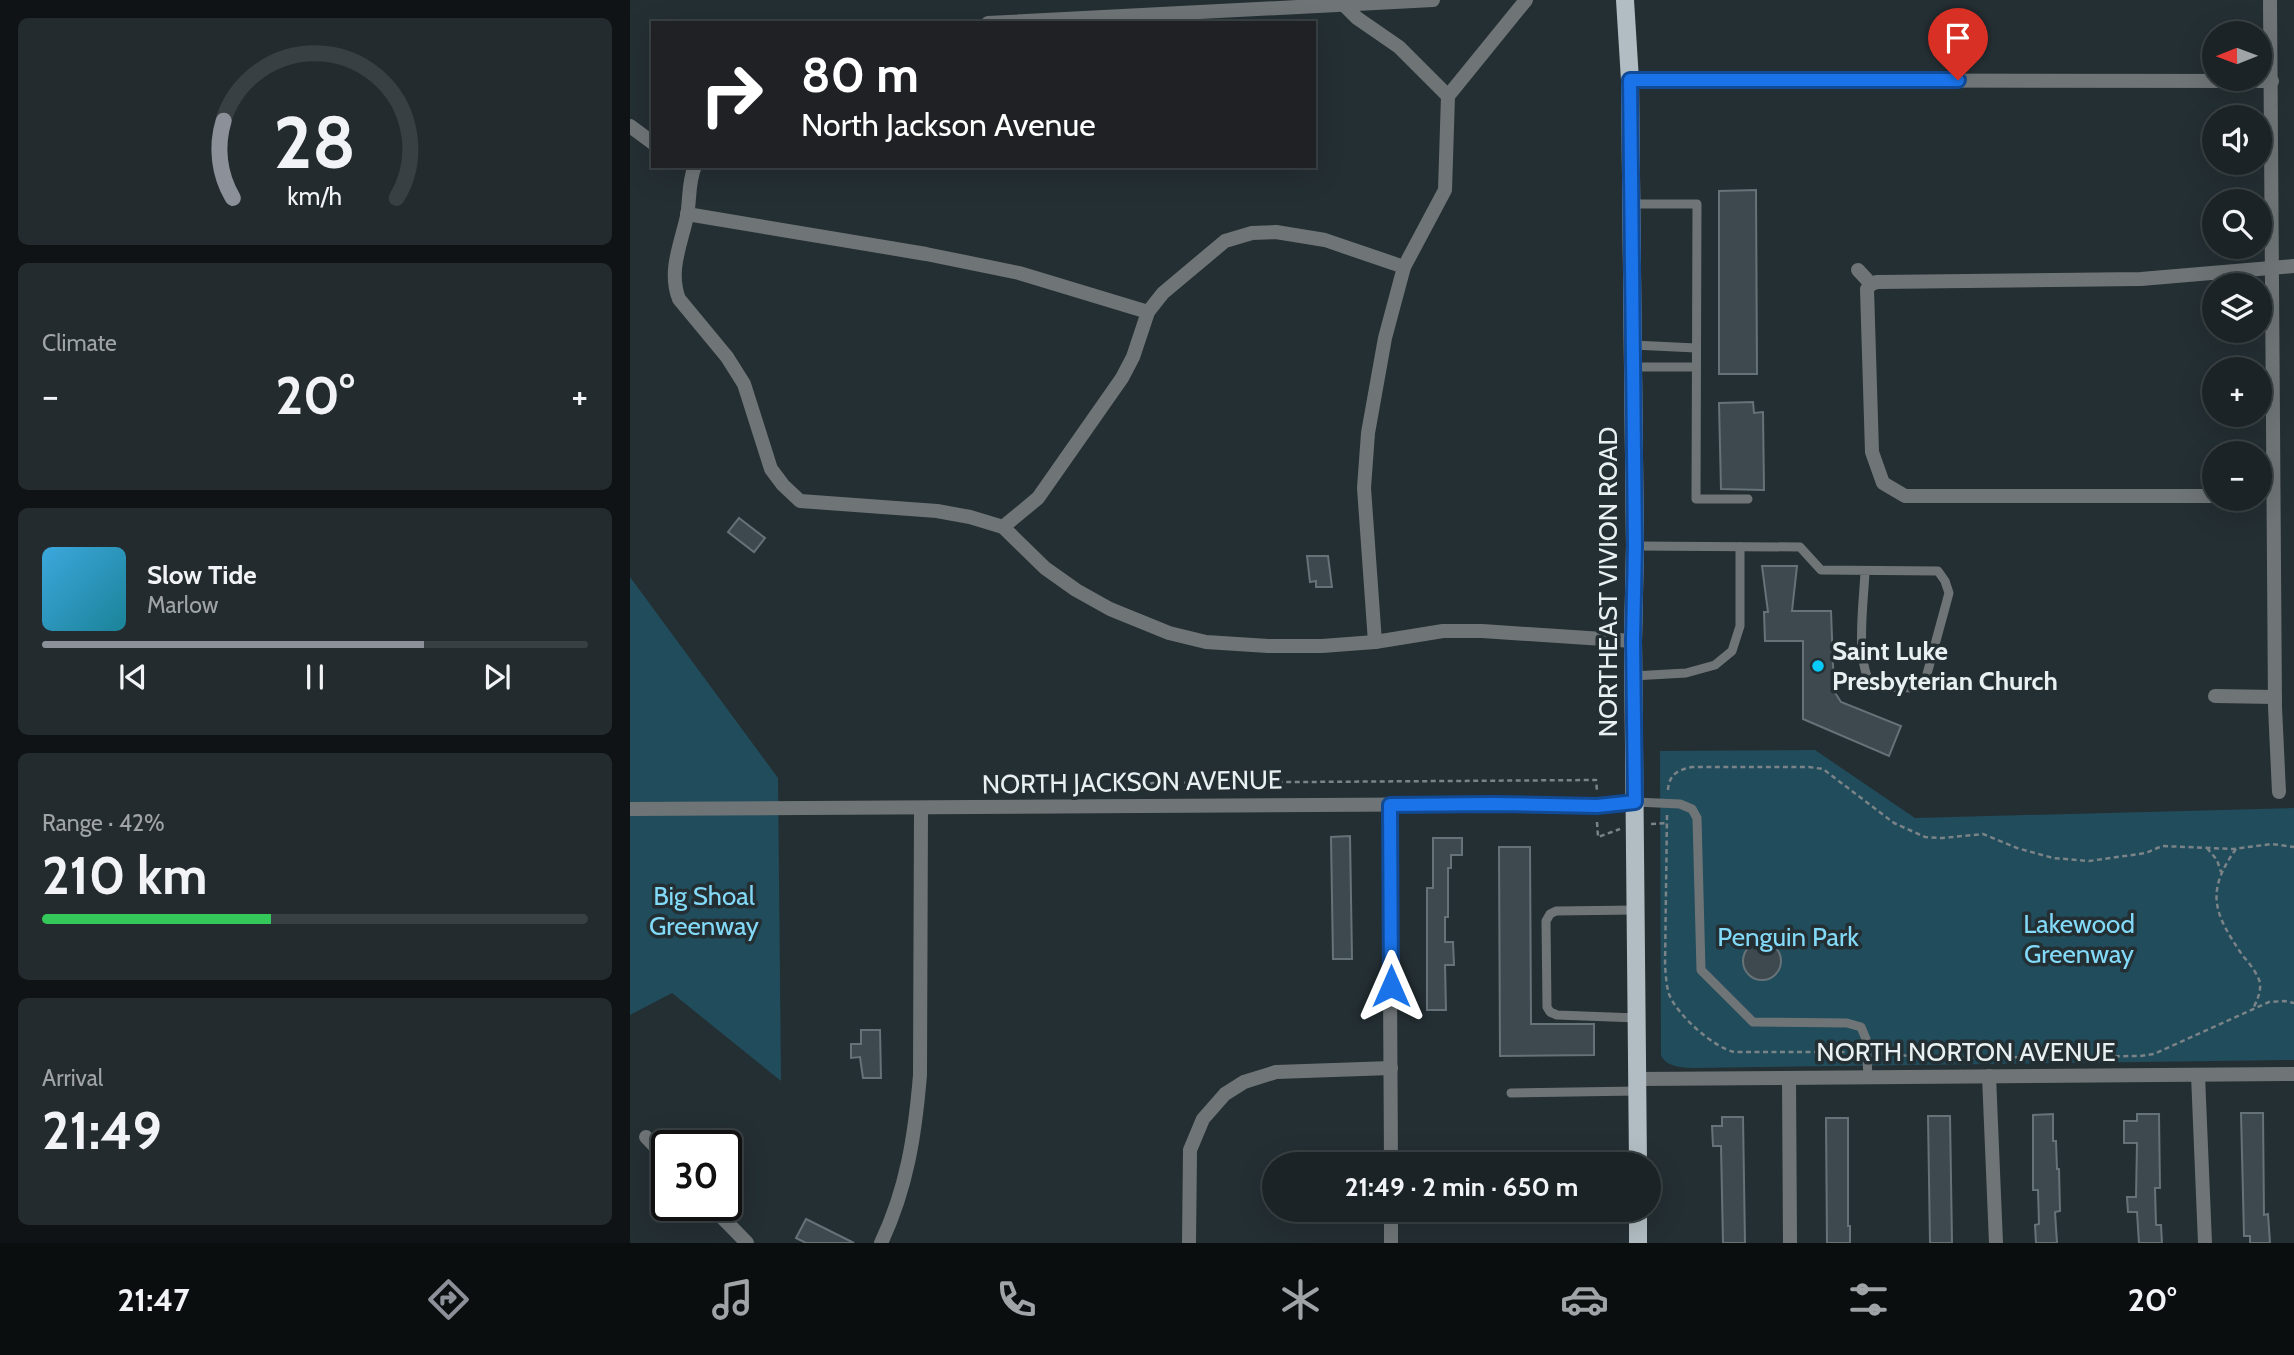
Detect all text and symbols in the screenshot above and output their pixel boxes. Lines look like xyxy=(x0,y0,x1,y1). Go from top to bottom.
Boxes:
pin xyxy=(1928,8,1988,80)
icon: arrive xyxy=(1939,19,1977,57)
north arrow xyxy=(2202,21,2272,91)
map controls xyxy=(2202,21,2272,511)
text: 80 m xyxy=(801,45,919,104)
icon: right xyxy=(686,49,777,140)
text: 28 xyxy=(274,98,356,186)
text: North Jackson Avenue xyxy=(801,105,1096,144)
button: sound xyxy=(2202,105,2272,175)
text: km/h xyxy=(288,180,342,210)
button: search xyxy=(2202,189,2272,259)
button: layers xyxy=(2202,273,2272,343)
text: Climate xyxy=(42,329,117,357)
button: + xyxy=(2202,357,2272,427)
text: 20° xyxy=(275,364,355,427)
text: − xyxy=(42,372,59,419)
text: + xyxy=(571,372,588,419)
street label: NORTHEAST VIVION ROAD xyxy=(1592,427,1624,737)
button: − xyxy=(2202,441,2272,511)
text: Slow Tide xyxy=(147,559,257,591)
text: Marlow xyxy=(147,591,218,619)
place label: Saint Luke Presbyterian Church xyxy=(1832,635,2058,697)
icon: previous xyxy=(114,658,152,696)
icon: pause xyxy=(296,658,334,696)
icon: next xyxy=(478,658,516,696)
marker: Saint Luke Presbyterian Church xyxy=(1810,658,1826,674)
street label: NORTH JACKSON AVENUE xyxy=(981,763,1283,801)
text: Range · 42% xyxy=(42,809,165,837)
text: 210 km xyxy=(42,844,208,907)
park label: Big Shoal Greenway xyxy=(649,880,759,942)
park label: Lakewood Greenway xyxy=(2023,908,2135,970)
park label: Penguin Park xyxy=(1717,921,1859,953)
position arrow xyxy=(1354,949,1428,1023)
street label: NORTH NORTON AVENUE xyxy=(1816,1036,2116,1068)
text: Arrival xyxy=(42,1064,103,1092)
text: 21:49 xyxy=(42,1099,162,1162)
speed limit sign: 30 xyxy=(651,1130,742,1221)
text: 21:49 · 2 min · 650 m xyxy=(1345,1171,1578,1203)
icon: directions xyxy=(424,1275,473,1324)
icon: music xyxy=(708,1275,757,1324)
icon: phone xyxy=(992,1275,1041,1324)
icon: climate xyxy=(1276,1275,1325,1324)
icon: car xyxy=(1560,1275,1609,1324)
icon: filters xyxy=(1844,1275,1893,1324)
text: 21:47 xyxy=(117,1280,189,1319)
text: 20° xyxy=(2128,1280,2177,1319)

